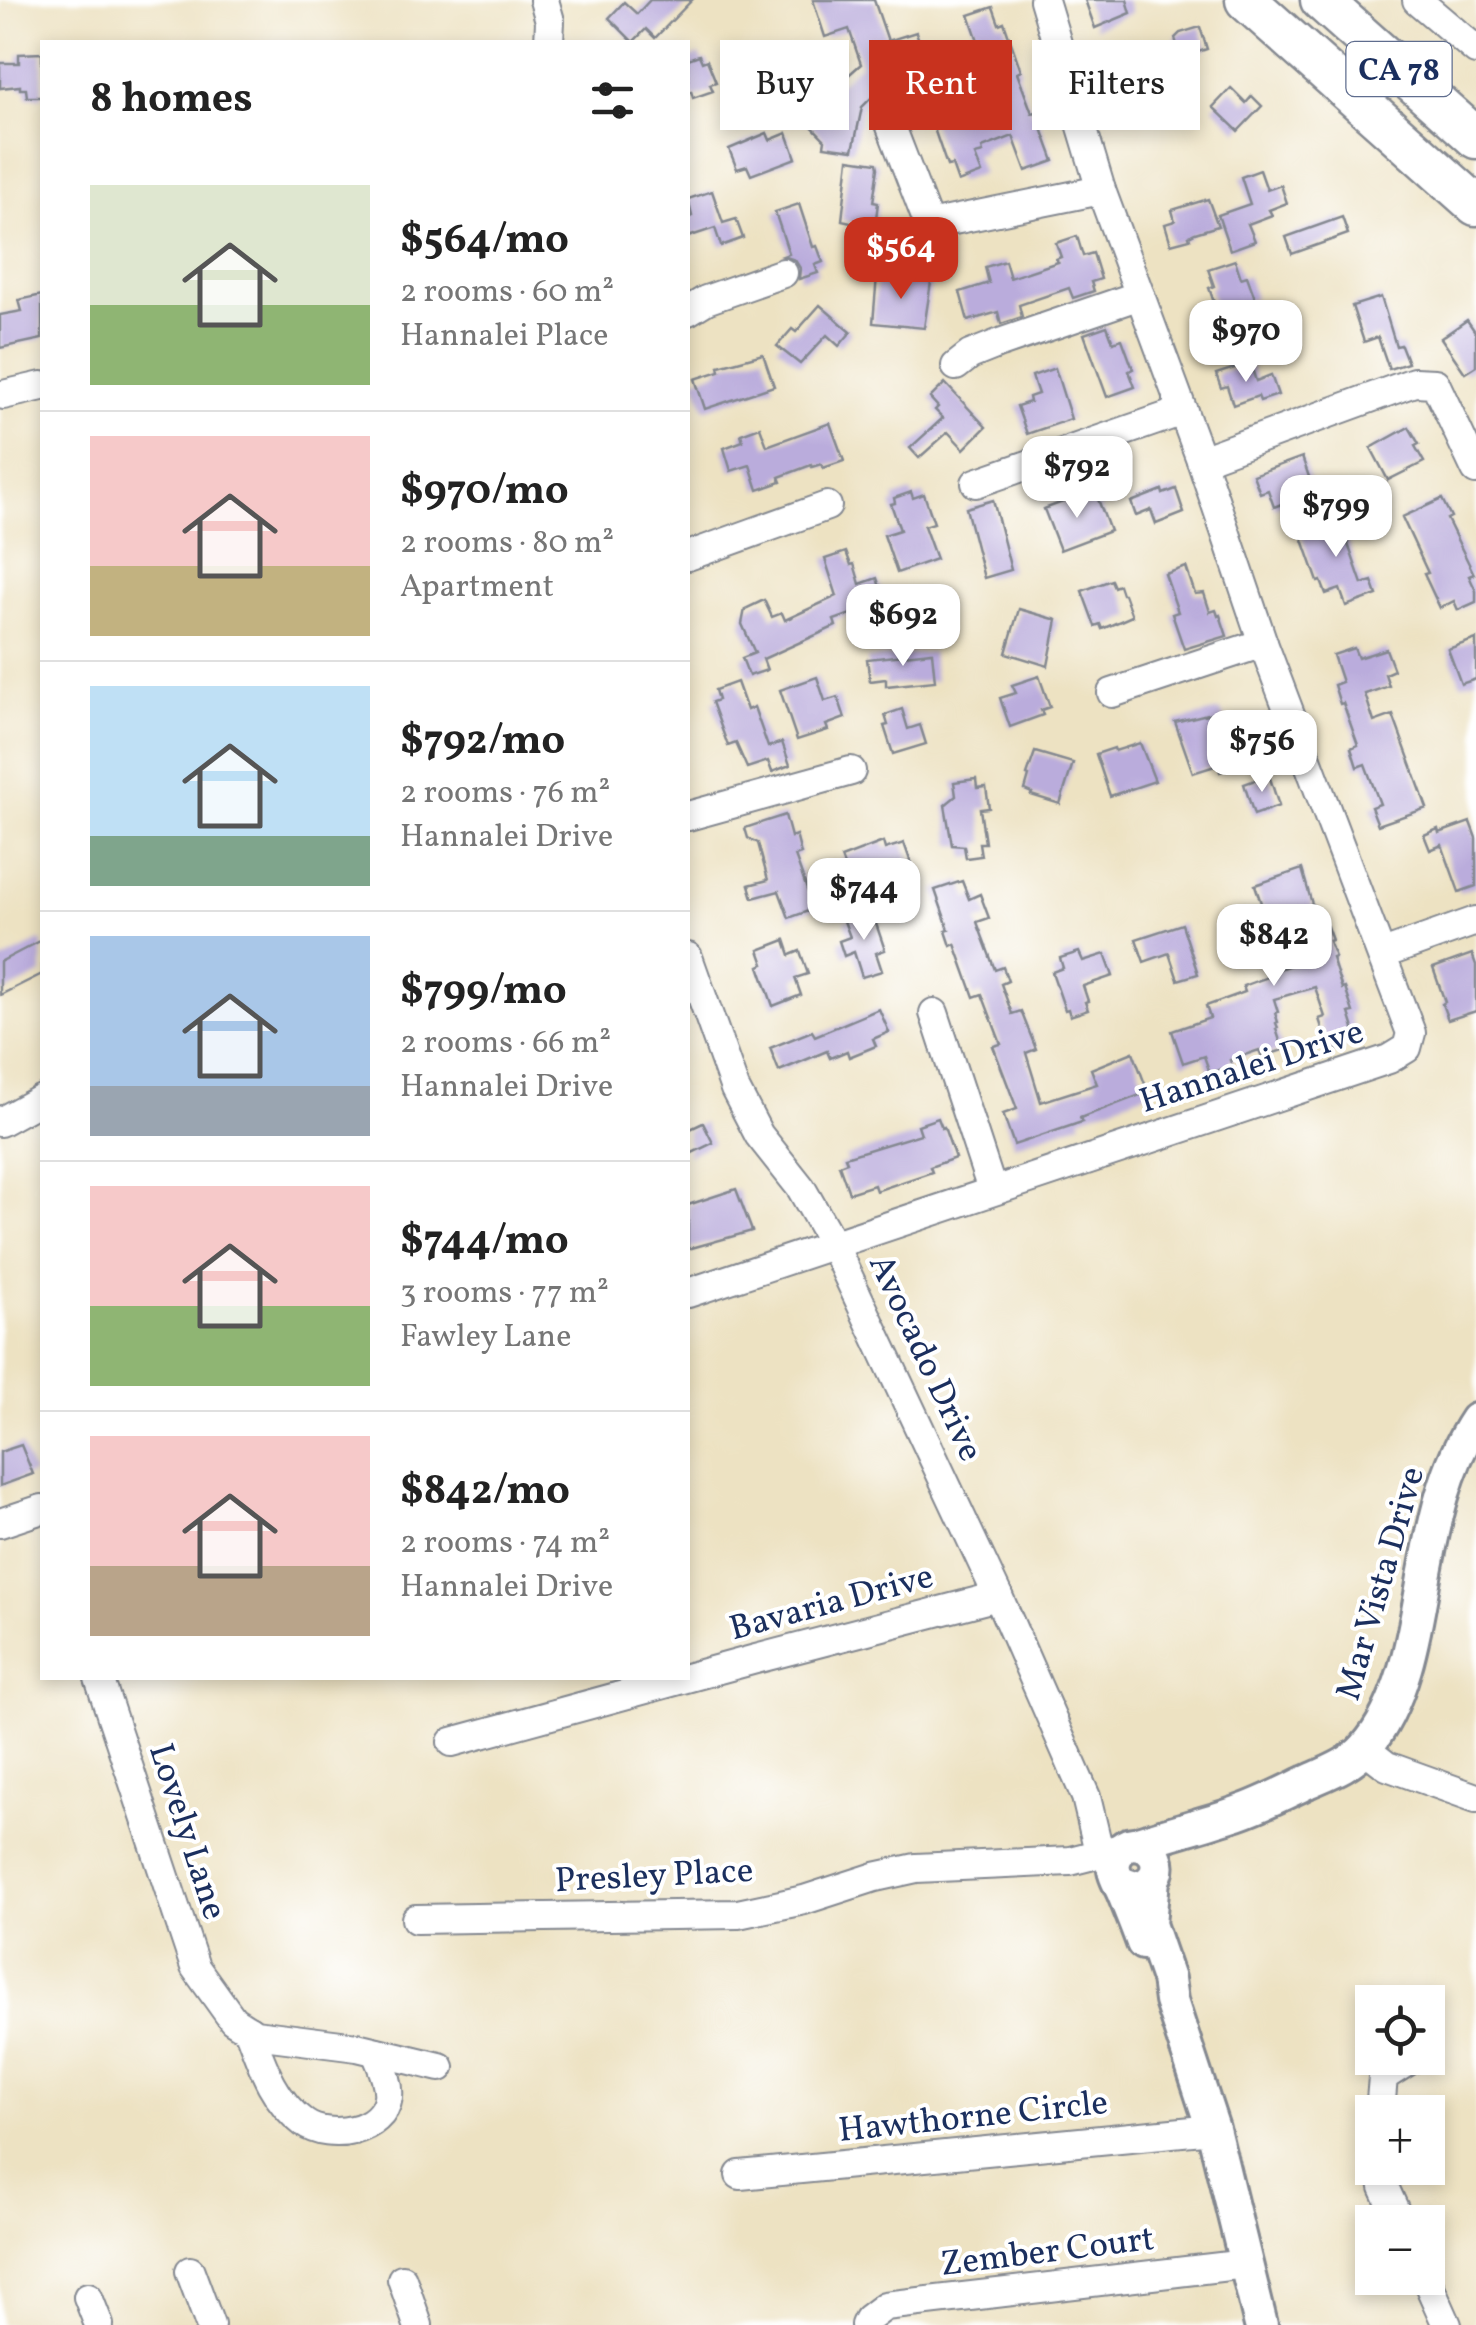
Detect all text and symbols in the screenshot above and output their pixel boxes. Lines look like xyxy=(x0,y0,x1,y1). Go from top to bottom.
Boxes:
chip: Buy xyxy=(720,40,849,130)
chip: Rent xyxy=(869,40,1012,130)
chip: Filters xyxy=(1032,40,1200,130)
road number: CA 78 xyxy=(1346,42,1452,96)
text: 8 homes xyxy=(90,71,253,130)
icon: filters xyxy=(585,73,640,128)
text: $564/mo xyxy=(400,212,569,271)
pin: $564 xyxy=(842,217,960,302)
icon: home xyxy=(170,225,290,345)
text: $564 xyxy=(866,227,936,271)
text: 2 rooms · 60 m² xyxy=(400,271,614,315)
pin: $970 xyxy=(1187,300,1305,385)
text: $970 xyxy=(1211,310,1281,354)
text: Hannalei Place xyxy=(400,315,609,359)
pin: $792 xyxy=(1018,436,1136,521)
text: $792 xyxy=(1044,446,1110,490)
text: $970/mo xyxy=(400,463,569,522)
pin: $799 xyxy=(1277,475,1395,560)
icon: home xyxy=(170,476,290,596)
text: $799 xyxy=(1302,485,1370,529)
text: 2 rooms · 80 m² xyxy=(400,522,614,566)
text: Apartment xyxy=(400,566,554,610)
pin: $692 xyxy=(844,584,962,669)
text: $692 xyxy=(868,594,938,638)
pin: $756 xyxy=(1203,710,1321,795)
text: $792/mo xyxy=(400,713,565,772)
text: $756 xyxy=(1229,720,1295,764)
icon: home xyxy=(170,726,290,846)
text: 2 rooms · 76 m² xyxy=(400,772,610,816)
text: Hannalei Drive xyxy=(400,816,613,860)
pin: $744 xyxy=(805,858,923,943)
text: $744 xyxy=(829,868,899,912)
pin: $842 xyxy=(1215,904,1333,989)
text: $842 xyxy=(1239,914,1309,958)
text: $799/mo xyxy=(400,963,567,1022)
icon: home xyxy=(170,976,290,1096)
street label: Hannalei Drive xyxy=(1134,1009,1370,1127)
text: 2 rooms · 66 m² xyxy=(400,1022,611,1066)
text: Hannalei Drive xyxy=(400,1066,613,1110)
text: $744/mo xyxy=(400,1213,569,1272)
icon: home xyxy=(170,1226,290,1346)
street label: Avocado Drive xyxy=(855,1247,993,1470)
text: 3 rooms · 77 m² xyxy=(400,1272,609,1316)
text: Fawley Lane xyxy=(400,1316,571,1360)
street label: Mar Vista Drive xyxy=(1326,1462,1438,1706)
text: $842/mo xyxy=(400,1463,570,1522)
icon: home xyxy=(170,1476,290,1596)
text: 2 rooms · 74 m² xyxy=(400,1522,610,1566)
street label: Bavaria Drive xyxy=(725,1554,939,1654)
text: Hannalei Drive xyxy=(400,1566,613,1610)
street label: Lovely Lane xyxy=(135,1738,237,1926)
street label: Presley Place xyxy=(554,1848,755,1906)
map controls xyxy=(1355,1985,1445,2295)
button: locate xyxy=(1355,1985,1445,2075)
street label: Hawthorne Circle xyxy=(836,2080,1110,2156)
button: + xyxy=(1355,2095,1445,2185)
button: − xyxy=(1355,2205,1445,2295)
street label: Zember Court xyxy=(938,2216,1157,2290)

